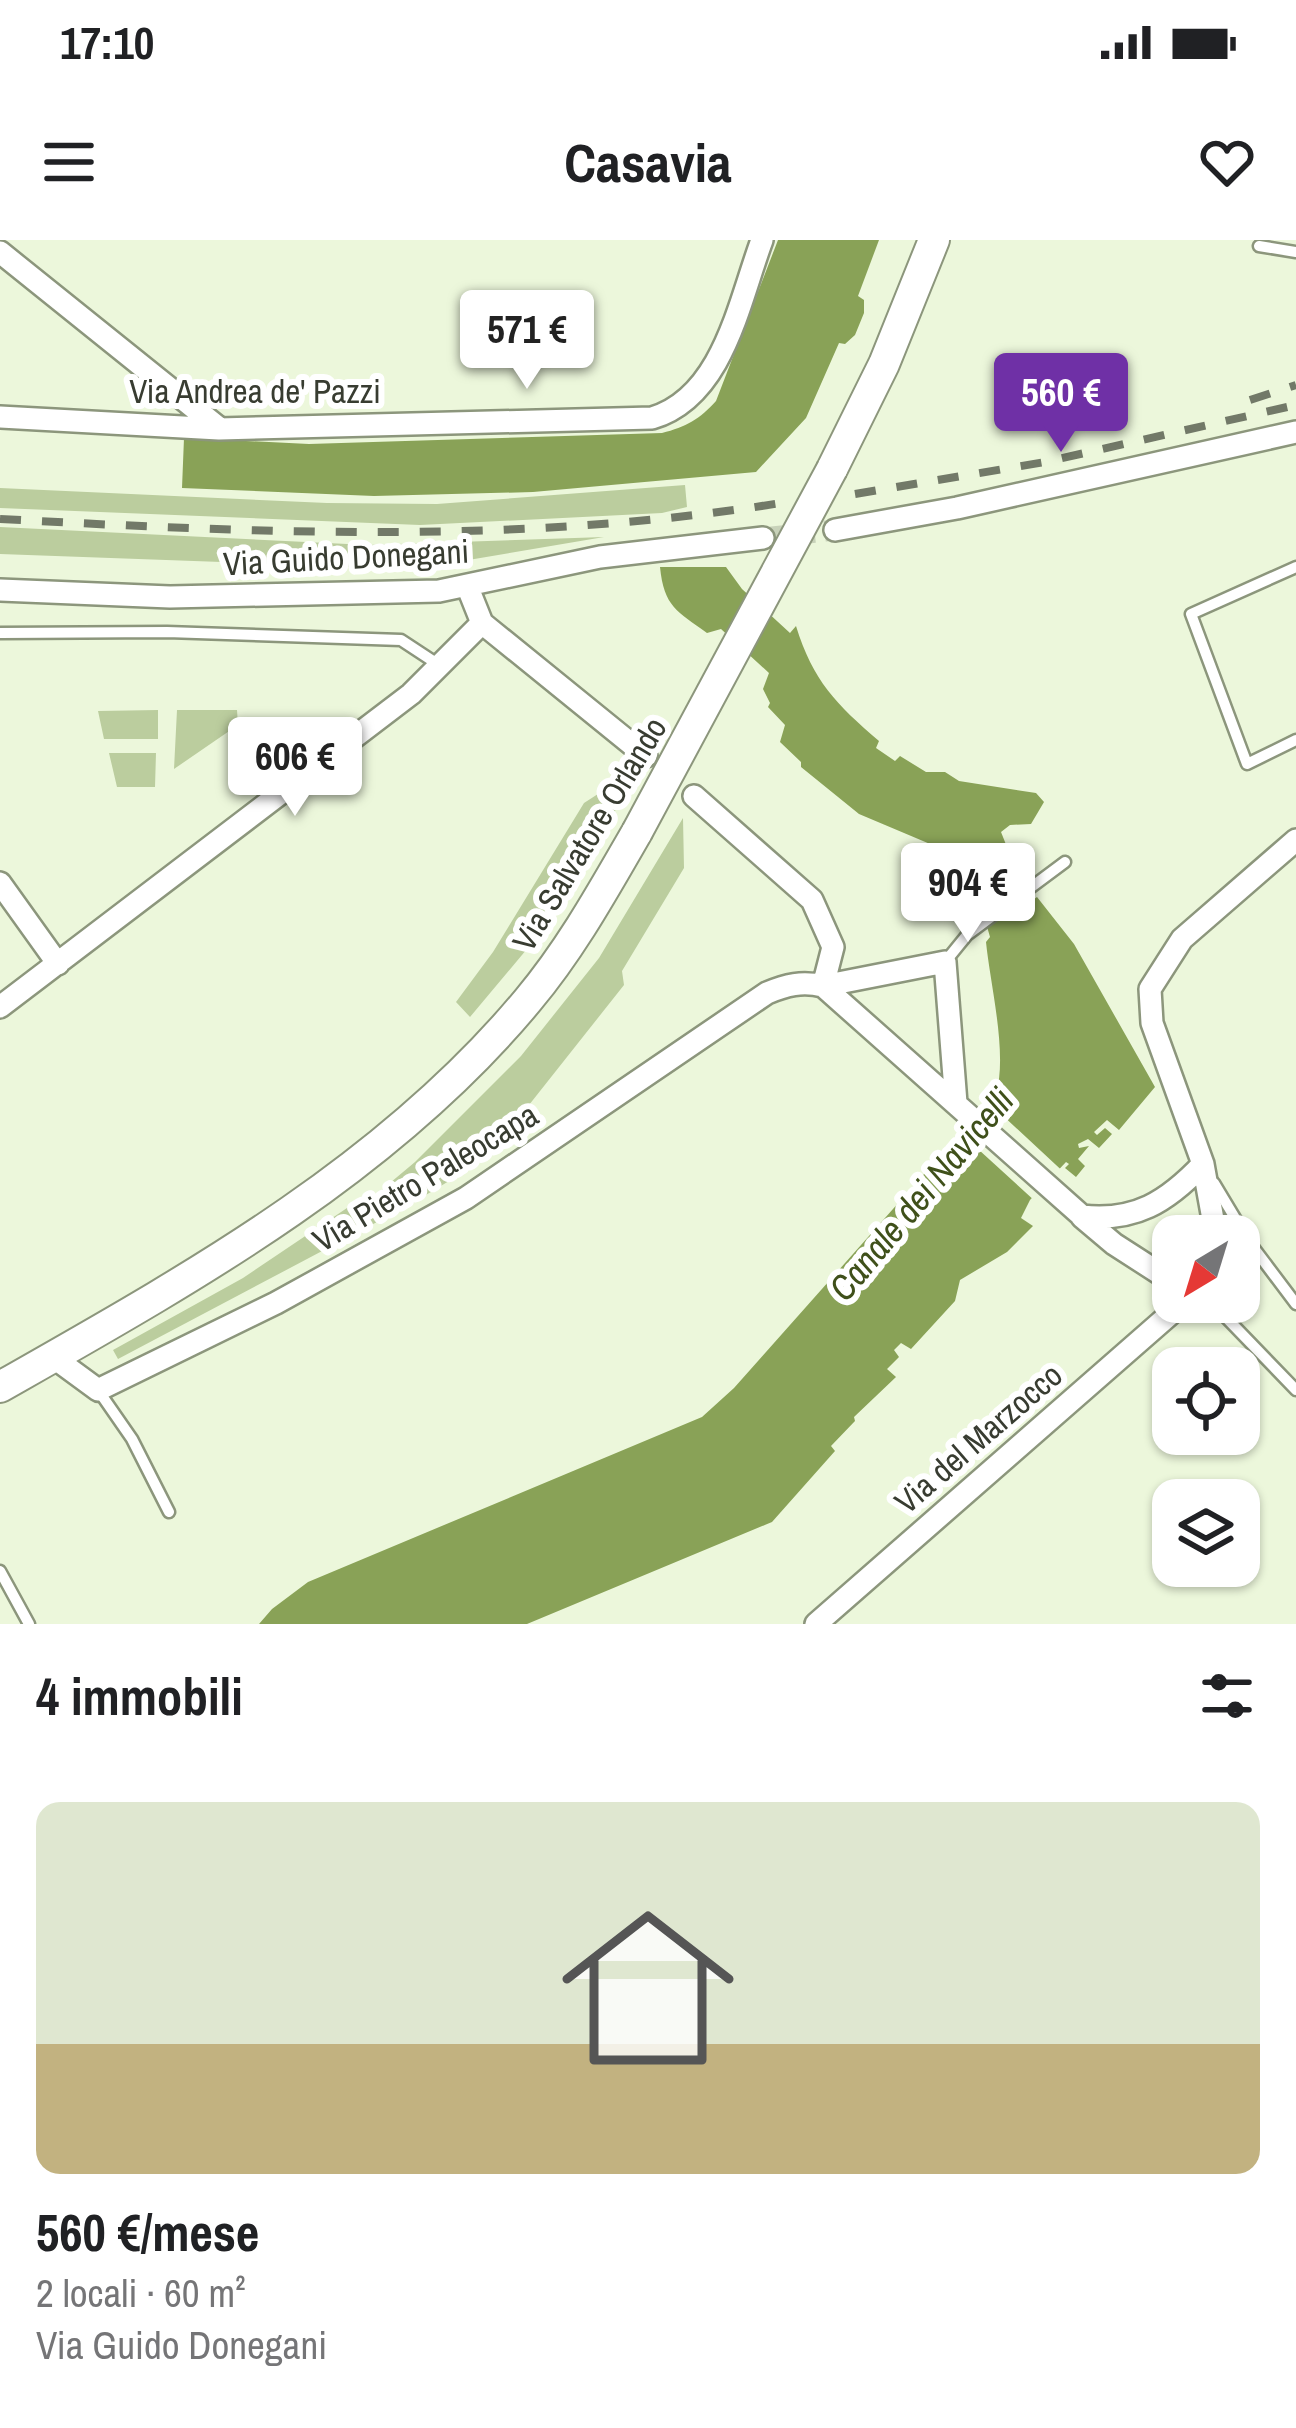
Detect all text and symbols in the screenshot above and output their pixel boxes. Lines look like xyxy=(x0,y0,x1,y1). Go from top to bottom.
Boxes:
text: 17:10 xyxy=(60,12,154,73)
text: Casavia xyxy=(564,126,732,199)
icon: menu xyxy=(36,129,102,195)
icon: heart xyxy=(1194,129,1260,195)
pin: 571 € xyxy=(443,290,611,392)
text: 571 € xyxy=(487,303,567,355)
pin: 560 € xyxy=(977,353,1145,455)
text: 560 € xyxy=(1021,366,1101,418)
street label: Via Andrea de' Pazzi xyxy=(129,369,381,413)
street label: Via Guido Donegani xyxy=(222,529,470,585)
street label: Via Salvatore Orlando xyxy=(502,709,676,959)
pin: 606 € xyxy=(211,717,379,819)
text: 606 € xyxy=(255,730,335,782)
pin: 904 € xyxy=(884,843,1052,945)
text: 904 € xyxy=(928,856,1008,908)
water label: Canale dei Navicelli xyxy=(818,1077,1024,1311)
street label: Via Pietro Paleocapa xyxy=(304,1092,546,1262)
north arrow xyxy=(1152,1215,1260,1323)
map controls xyxy=(1152,1215,1260,1587)
button: locate xyxy=(1152,1347,1260,1455)
street label: Via del Marzocco xyxy=(885,1353,1071,1523)
button: layers xyxy=(1152,1479,1260,1587)
text: 4 immobili xyxy=(36,1662,243,1731)
icon: filters xyxy=(1194,1663,1260,1729)
icon: home xyxy=(540,1880,756,2096)
text: 560 €/mese xyxy=(36,2198,259,2267)
text: 2 locali · 60 m² xyxy=(36,2267,246,2319)
text: Via Guido Donegani xyxy=(36,2319,327,2371)

